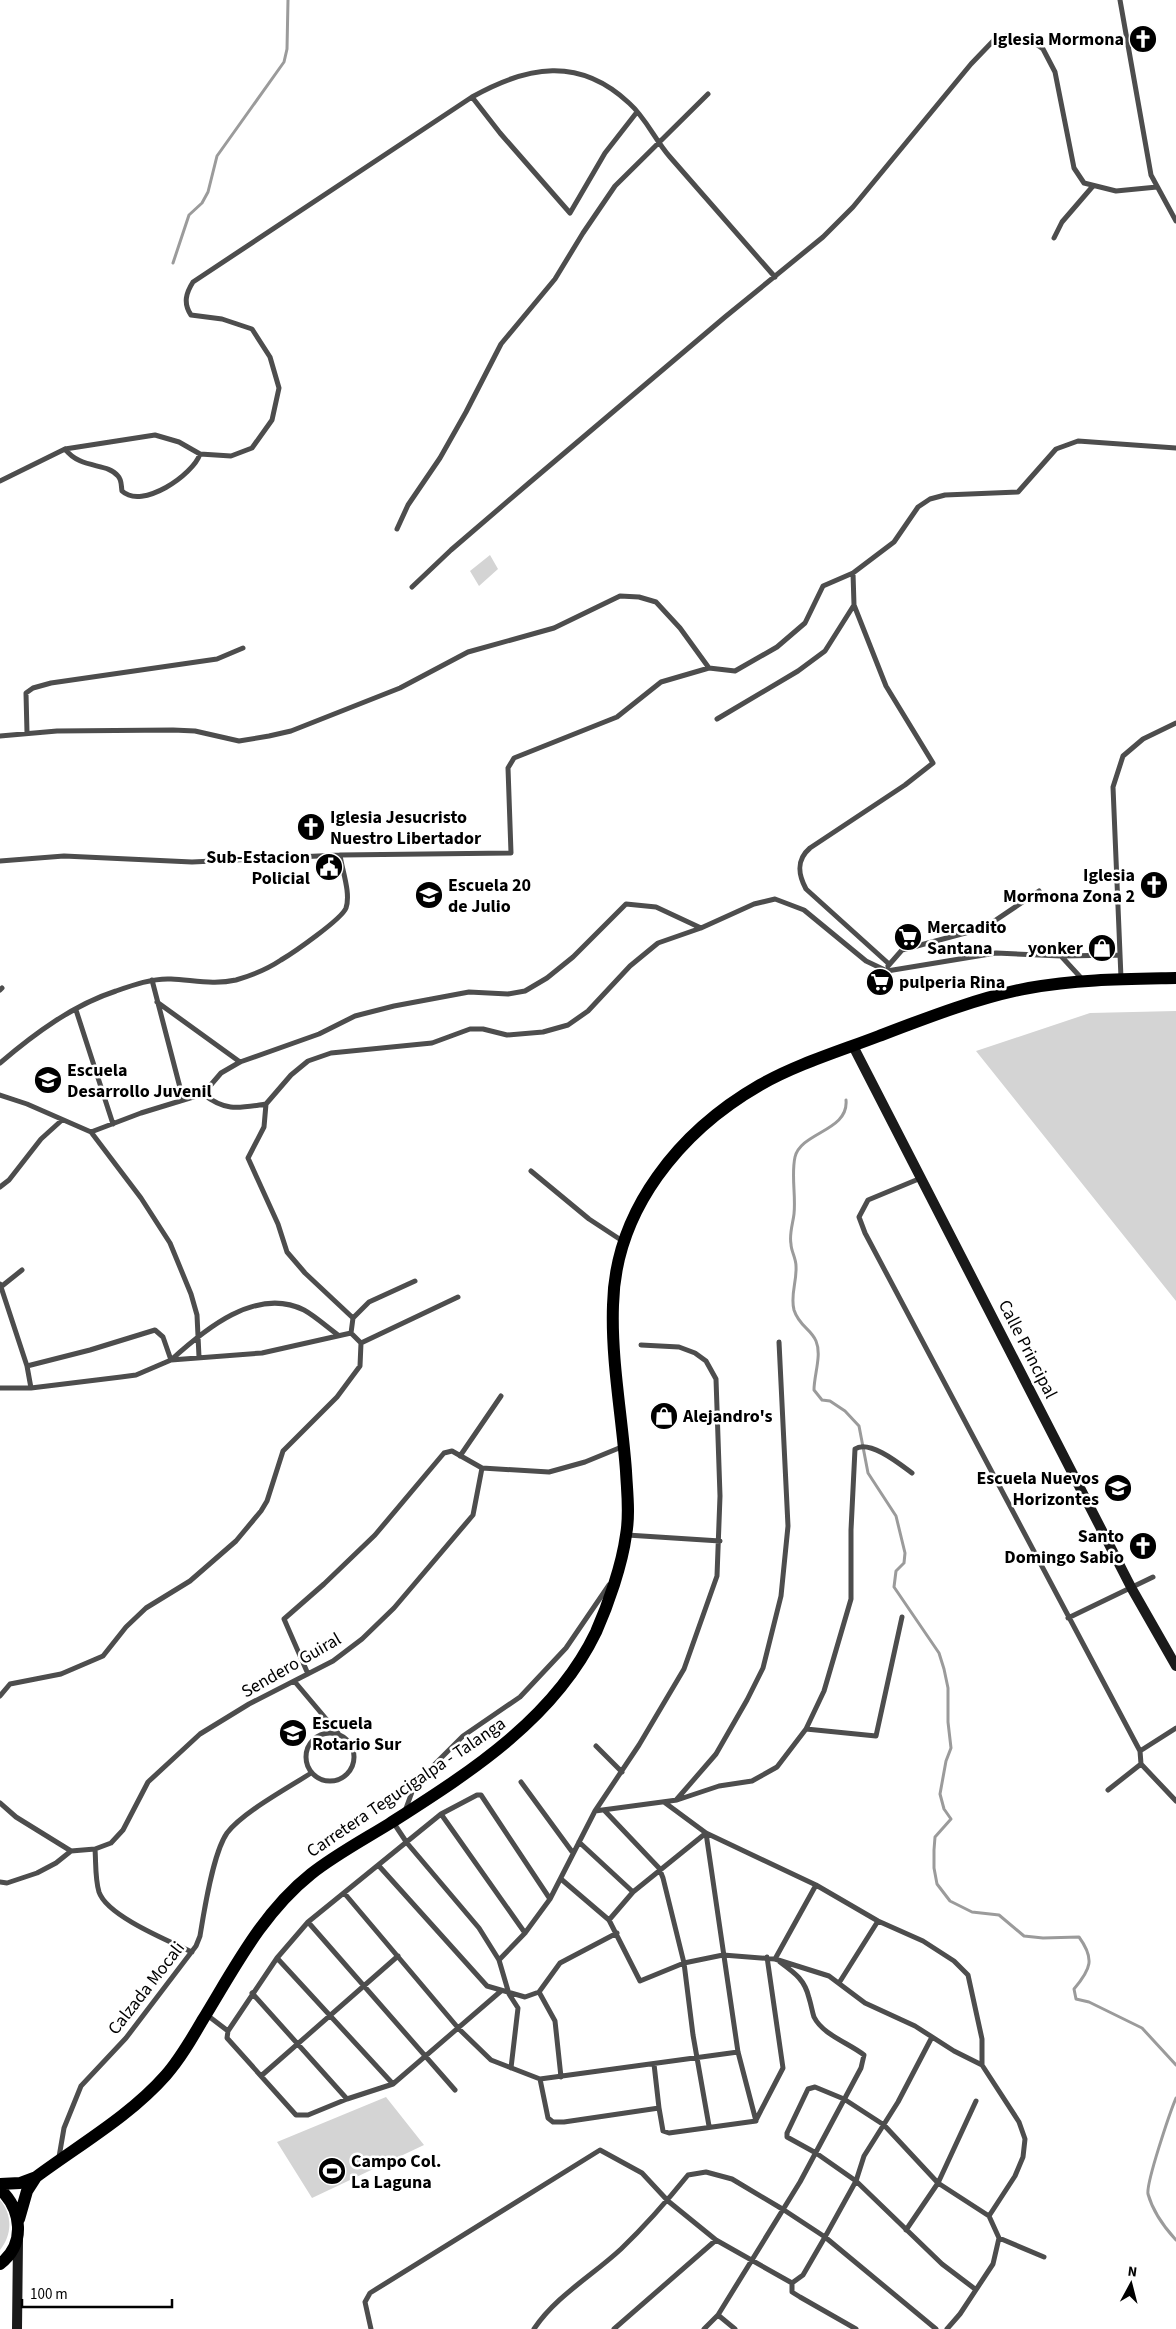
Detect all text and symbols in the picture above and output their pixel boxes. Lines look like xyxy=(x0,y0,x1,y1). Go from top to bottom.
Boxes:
church icon: Iglesia Mormona xyxy=(1128,24,1158,54)
place label: Iglesia Mormona xyxy=(992,27,1124,52)
place label: Iglesia Jesucristo Nuestro Libertador xyxy=(330,805,482,851)
church icon: Iglesia Jesucristo Nuestro Libertador xyxy=(296,812,326,842)
place label: Sub-Estacion Policial xyxy=(206,845,310,891)
public building icon: Sub-Estacion Policial xyxy=(314,852,344,882)
place label: Iglesia Mormona Zona 2 xyxy=(1003,863,1135,909)
church icon: Iglesia Mormona Zona 2 xyxy=(1139,870,1169,900)
place label: Escuela 20 de Julio xyxy=(448,873,531,919)
school or university icon: Escuela 20 de Julio xyxy=(414,880,444,910)
place label: Mercadito Santana xyxy=(927,915,1007,961)
supermarket icon: Mercadito Santana xyxy=(893,922,923,952)
shop icon: yonker xyxy=(1087,933,1117,963)
place label: yonker xyxy=(1028,936,1084,961)
supermarket icon: pulperia Rina xyxy=(865,967,895,997)
place label: pulperia Rina xyxy=(899,970,1005,995)
place label: Escuela Desarrollo Juvenil xyxy=(67,1058,212,1104)
school or university icon: Escuela Desarrollo Juvenil xyxy=(33,1065,63,1095)
street label: Calle Principal xyxy=(992,1296,1063,1403)
shop icon: Alejandro's xyxy=(649,1401,679,1431)
place label: Alejandro's xyxy=(682,1404,773,1429)
place label: Escuela Nuevos Horizontes xyxy=(976,1466,1099,1512)
school or university icon: Escuela Nuevos Horizontes xyxy=(1103,1473,1133,1503)
place label: Santo Domingo Sabio xyxy=(1004,1524,1124,1570)
church icon: Santo Domingo Sabio xyxy=(1128,1531,1158,1561)
street label: Sendero Guiral xyxy=(237,1627,346,1704)
street label: Carretera Tegucigalpa - Talanga xyxy=(302,1711,511,1864)
place label: Escuela Rotario Sur xyxy=(312,1711,402,1757)
school or university icon: Escuela Rotario Sur xyxy=(278,1718,308,1748)
street label: Calzada Mocali xyxy=(102,1937,191,2040)
place label: Campo Col. La Laguna xyxy=(351,2149,441,2195)
sports icon: Campo Col. La Laguna xyxy=(317,2156,347,2186)
north arrow xyxy=(1106,2259,1156,2309)
text: N xyxy=(1127,2262,1138,2283)
scale bar xyxy=(22,2276,172,2308)
text: 100 m xyxy=(30,2284,68,2305)

